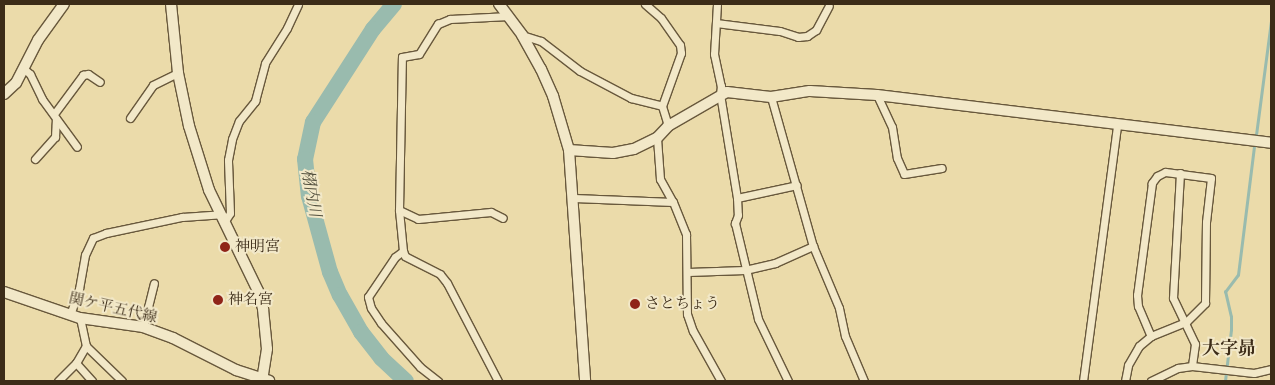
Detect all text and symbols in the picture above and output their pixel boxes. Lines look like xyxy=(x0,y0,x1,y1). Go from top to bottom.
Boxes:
water label: 栩内川 xyxy=(297,168,325,218)
place label: 神明宮 xyxy=(235,238,280,256)
marker: 神明宮 xyxy=(219,241,231,253)
street label: 関ケ平五代線 xyxy=(67,289,159,327)
place label: 神名宮 xyxy=(228,291,273,309)
marker: 神名宮 xyxy=(212,294,224,306)
place label: さとちょう xyxy=(645,295,720,313)
marker: さとちょう xyxy=(629,298,641,310)
district label: 大字昴 xyxy=(1202,338,1256,360)

